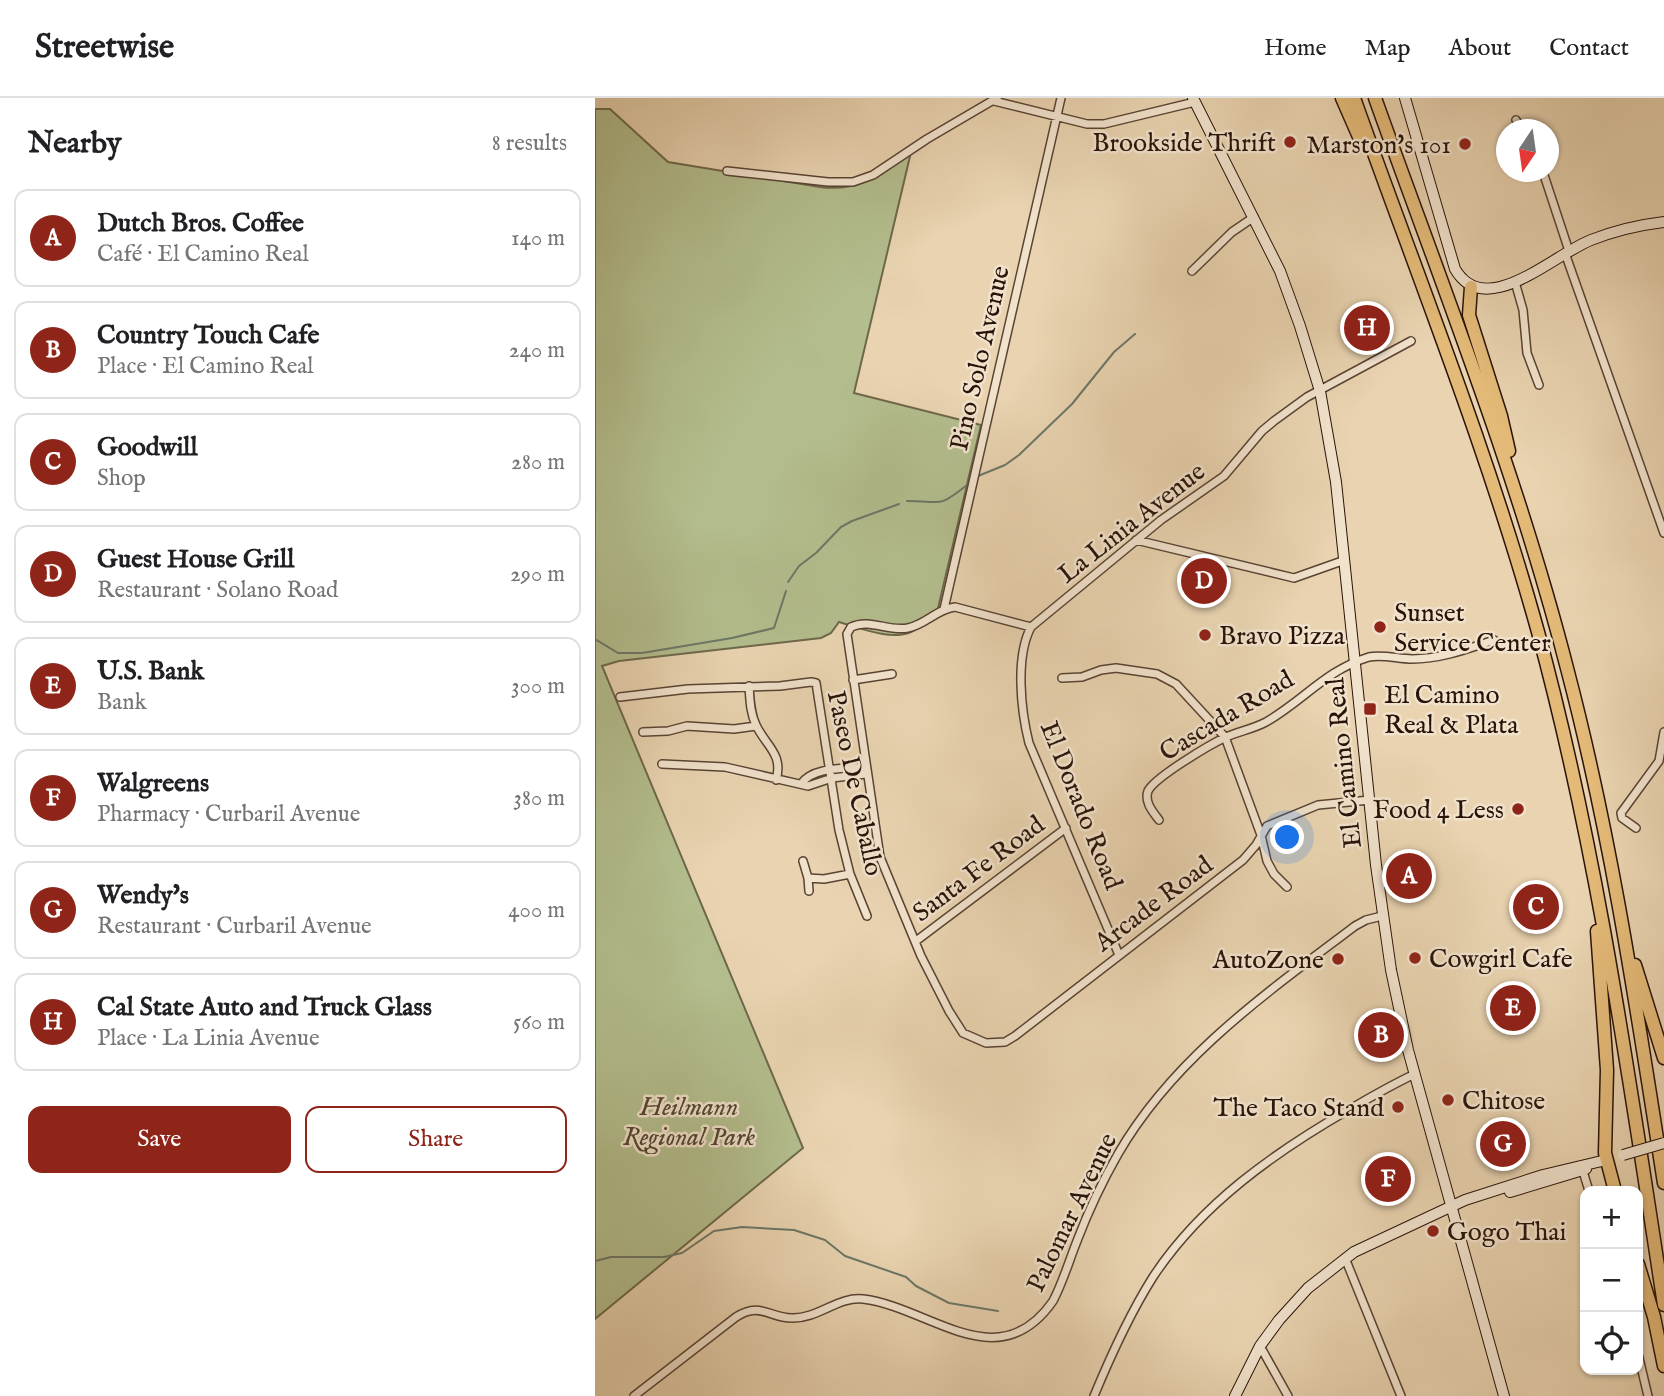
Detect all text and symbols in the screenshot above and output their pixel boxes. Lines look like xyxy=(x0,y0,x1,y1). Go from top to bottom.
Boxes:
text: Streetwise xyxy=(35,27,174,69)
text: Home xyxy=(1264,33,1327,64)
text: Map xyxy=(1365,33,1411,64)
text: About xyxy=(1449,33,1511,64)
text: Contact xyxy=(1549,33,1629,64)
north arrow xyxy=(1496,119,1559,182)
text: Nearby xyxy=(28,125,121,163)
place label: Brookside Thrift xyxy=(1092,127,1276,160)
text: 8 results xyxy=(492,129,567,158)
place label: Marston's 101 xyxy=(1306,129,1451,162)
marker: Brookside Thrift xyxy=(1282,134,1298,150)
marker: Marston's 101 xyxy=(1457,136,1473,152)
text: Dutch Bros. Coffee xyxy=(97,207,304,240)
text: A xyxy=(45,224,61,253)
text: 140 m xyxy=(511,224,565,253)
text: Café · El Camino Real xyxy=(97,240,309,269)
street label: Pino Solo Avenue xyxy=(943,263,1018,454)
pin: H xyxy=(1344,302,1390,354)
text: Country Touch Cafe xyxy=(97,319,319,352)
text: B xyxy=(45,336,61,365)
text: 240 m xyxy=(509,336,565,365)
text: Place · El Camino Real xyxy=(97,352,314,381)
text: Goodwill xyxy=(97,431,198,464)
text: C xyxy=(45,448,61,477)
text: 280 m xyxy=(511,448,565,477)
street label: La Linia Avenue xyxy=(1052,455,1212,591)
text: Shop xyxy=(97,464,146,493)
text: Guest House Grill xyxy=(97,543,294,576)
pin: D xyxy=(1181,555,1227,607)
text: D xyxy=(44,560,62,589)
text: 290 m xyxy=(510,560,565,589)
text: Restaurant · Solano Road xyxy=(97,576,338,605)
place label: Sunset Service Center xyxy=(1394,597,1551,660)
marker: Sunset Service Center xyxy=(1372,619,1388,635)
place label: Bravo Pizza xyxy=(1219,620,1346,653)
marker: Bravo Pizza xyxy=(1197,627,1213,643)
text: U.S. Bank xyxy=(97,655,204,688)
street label: Cascada Road xyxy=(1154,663,1300,769)
text: E xyxy=(45,672,61,701)
text: 300 m xyxy=(511,672,565,701)
street label: El Camino Real xyxy=(1319,675,1370,850)
place label: El Camino Real & Plata xyxy=(1384,679,1519,742)
text: Bank xyxy=(97,688,147,717)
street label: Paseo De Caballo xyxy=(819,688,890,879)
marker: El Camino Real & Plata xyxy=(1362,701,1378,717)
street label: El Dorado Road xyxy=(1032,717,1129,895)
text: Walgreens xyxy=(97,767,209,800)
text: F xyxy=(46,784,60,813)
text: 380 m xyxy=(513,784,565,813)
place label: Food 4 Less xyxy=(1373,794,1504,827)
text: Pharmacy · Curbaril Avenue xyxy=(97,800,360,829)
marker: Food 4 Less xyxy=(1510,801,1526,817)
street label: Santa Fe Road xyxy=(906,809,1052,930)
your location xyxy=(1270,820,1304,854)
street label: Arcade Road xyxy=(1087,849,1220,960)
pin: A xyxy=(1386,850,1432,902)
text: Wendy's xyxy=(97,879,189,912)
pin: C xyxy=(1513,881,1559,933)
text: G xyxy=(44,896,62,925)
text: 400 m xyxy=(508,896,565,925)
text: Restaurant · Curbaril Avenue xyxy=(97,912,372,941)
place label: Cowgirl Cafe xyxy=(1429,943,1573,976)
place label: AutoZone xyxy=(1211,944,1324,977)
marker: Cowgirl Cafe xyxy=(1407,950,1423,966)
marker: AutoZone xyxy=(1330,951,1346,967)
pin: E xyxy=(1490,982,1536,1034)
text: Cal State Auto and Truck Glass xyxy=(97,991,432,1024)
text: H xyxy=(43,1008,63,1037)
text: 560 m xyxy=(513,1008,565,1037)
pin: B xyxy=(1358,1009,1404,1061)
text: Place · La Linia Avenue xyxy=(97,1024,320,1053)
place label: Chitose xyxy=(1462,1085,1545,1118)
park label: Heilmann Regional Park xyxy=(623,1091,756,1155)
place label: The Taco Stand xyxy=(1213,1092,1384,1125)
marker: Chitose xyxy=(1440,1092,1456,1108)
marker: The Taco Stand xyxy=(1390,1099,1406,1115)
button: Save xyxy=(28,1106,291,1173)
button: Share xyxy=(305,1106,567,1173)
pin: G xyxy=(1480,1118,1526,1170)
street label: Palomar Avenue xyxy=(1020,1128,1125,1298)
pin: F xyxy=(1365,1153,1411,1205)
map controls xyxy=(1580,1186,1643,1375)
button: + xyxy=(1580,1186,1643,1249)
place label: Gogo Thai xyxy=(1447,1216,1567,1249)
marker: Gogo Thai xyxy=(1425,1223,1441,1239)
button: − xyxy=(1580,1249,1643,1312)
button: locate xyxy=(1580,1312,1643,1375)

